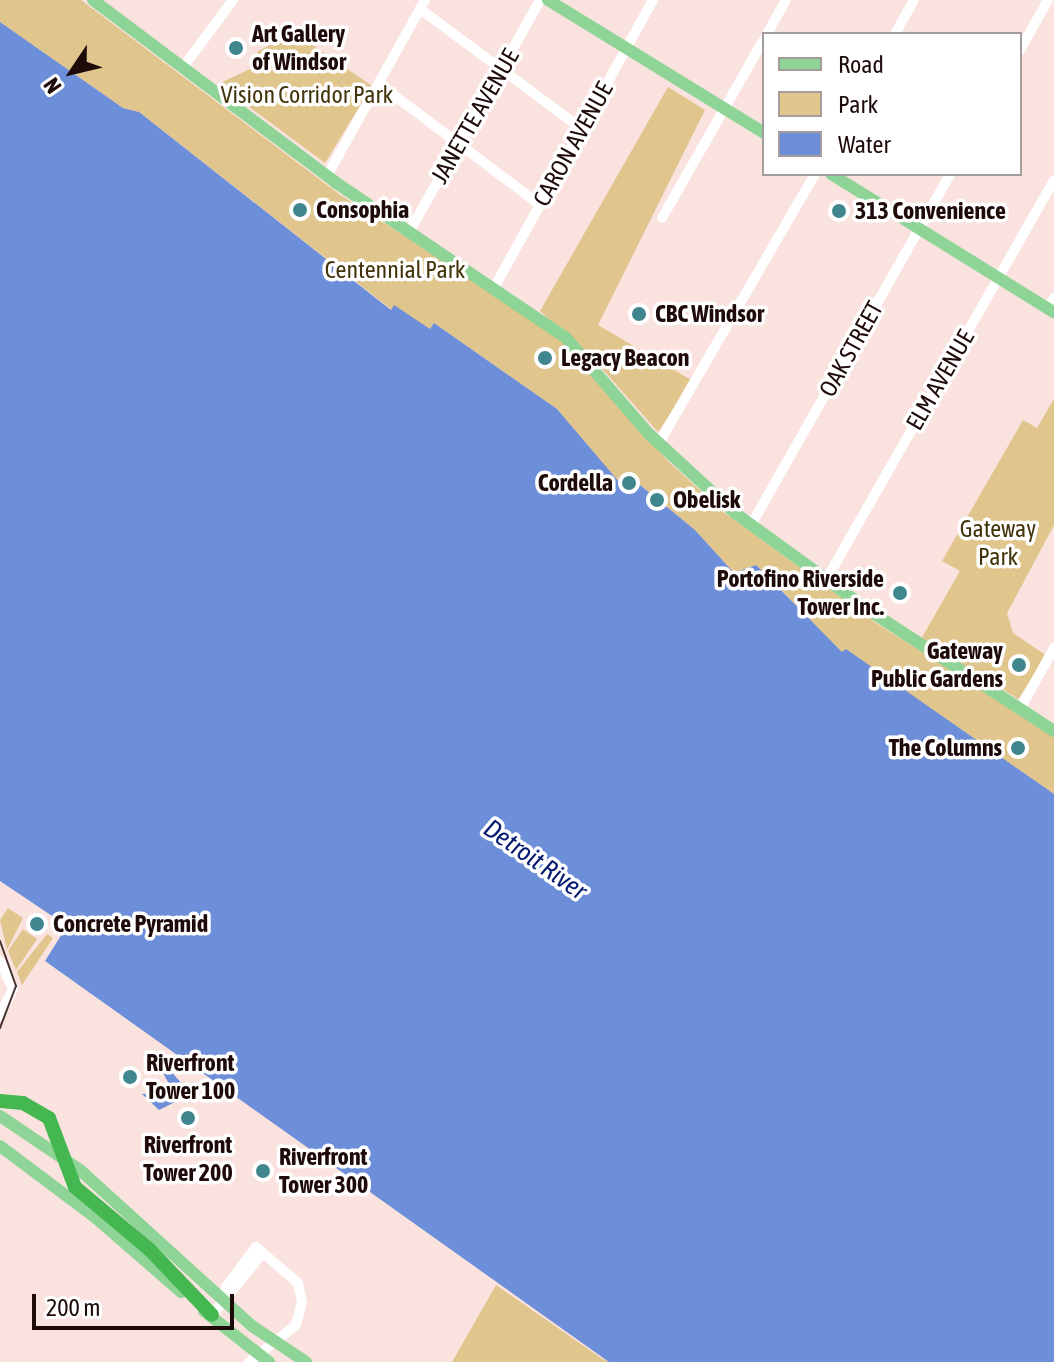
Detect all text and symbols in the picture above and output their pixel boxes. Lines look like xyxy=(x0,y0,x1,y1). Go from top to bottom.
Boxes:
place label: Art Gallery of Windsor xyxy=(252,20,346,76)
north arrow xyxy=(32,32,112,112)
legend xyxy=(762,32,1022,176)
marker: Art Gallery of Windsor xyxy=(227,39,245,57)
street label: JANETTE AVENUE xyxy=(425,44,525,188)
text: Road xyxy=(838,51,884,78)
text: N xyxy=(38,73,67,99)
street label: CARON AVENUE xyxy=(527,77,619,211)
park label: Vision Corridor Park xyxy=(221,81,393,109)
text: Park xyxy=(838,91,878,118)
text: Water xyxy=(838,131,891,158)
place label: Consophia xyxy=(316,196,409,224)
place label: 313 Convenience xyxy=(855,197,1006,225)
marker: Consophia xyxy=(291,201,309,219)
marker: 313 Convenience xyxy=(830,202,848,220)
park label: Centennial Park xyxy=(325,256,465,284)
street label: OAK STREET xyxy=(813,296,889,402)
place label: CBC Windsor xyxy=(655,300,764,328)
marker: CBC Windsor xyxy=(630,305,648,323)
street label: ELM AVENUE xyxy=(900,325,980,435)
place label: Legacy Beacon xyxy=(561,344,689,372)
marker: Legacy Beacon xyxy=(536,349,554,367)
place label: Cordella xyxy=(538,469,613,497)
marker: Cordella xyxy=(620,474,638,492)
place label: Obelisk xyxy=(673,486,740,514)
marker: Obelisk xyxy=(648,491,666,509)
park label: Gateway Park xyxy=(960,515,1036,571)
place label: Portofino Riverside Tower Inc. xyxy=(717,565,884,621)
marker: Portofino Riverside Tower Inc. xyxy=(891,584,909,602)
place label: Gateway Public Gardens xyxy=(871,637,1003,693)
marker: Gateway Public Gardens xyxy=(1010,656,1028,674)
place label: The Columns xyxy=(889,734,1002,762)
marker: The Columns xyxy=(1009,739,1027,757)
water label: Detroit River xyxy=(477,813,593,907)
place label: Concrete Pyramid xyxy=(53,910,208,938)
marker: Concrete Pyramid xyxy=(28,915,46,933)
place label: Riverfront Tower 100 xyxy=(146,1049,235,1105)
marker: Riverfront Tower 100 xyxy=(121,1068,139,1086)
marker: Riverfront Tower 200 xyxy=(179,1109,197,1127)
place label: Riverfront Tower 200 xyxy=(143,1131,233,1187)
place label: Riverfront Tower 300 xyxy=(279,1143,368,1199)
marker: Riverfront Tower 300 xyxy=(254,1162,272,1180)
scale bar xyxy=(36,1278,238,1328)
text: 200 m xyxy=(46,1294,100,1321)

